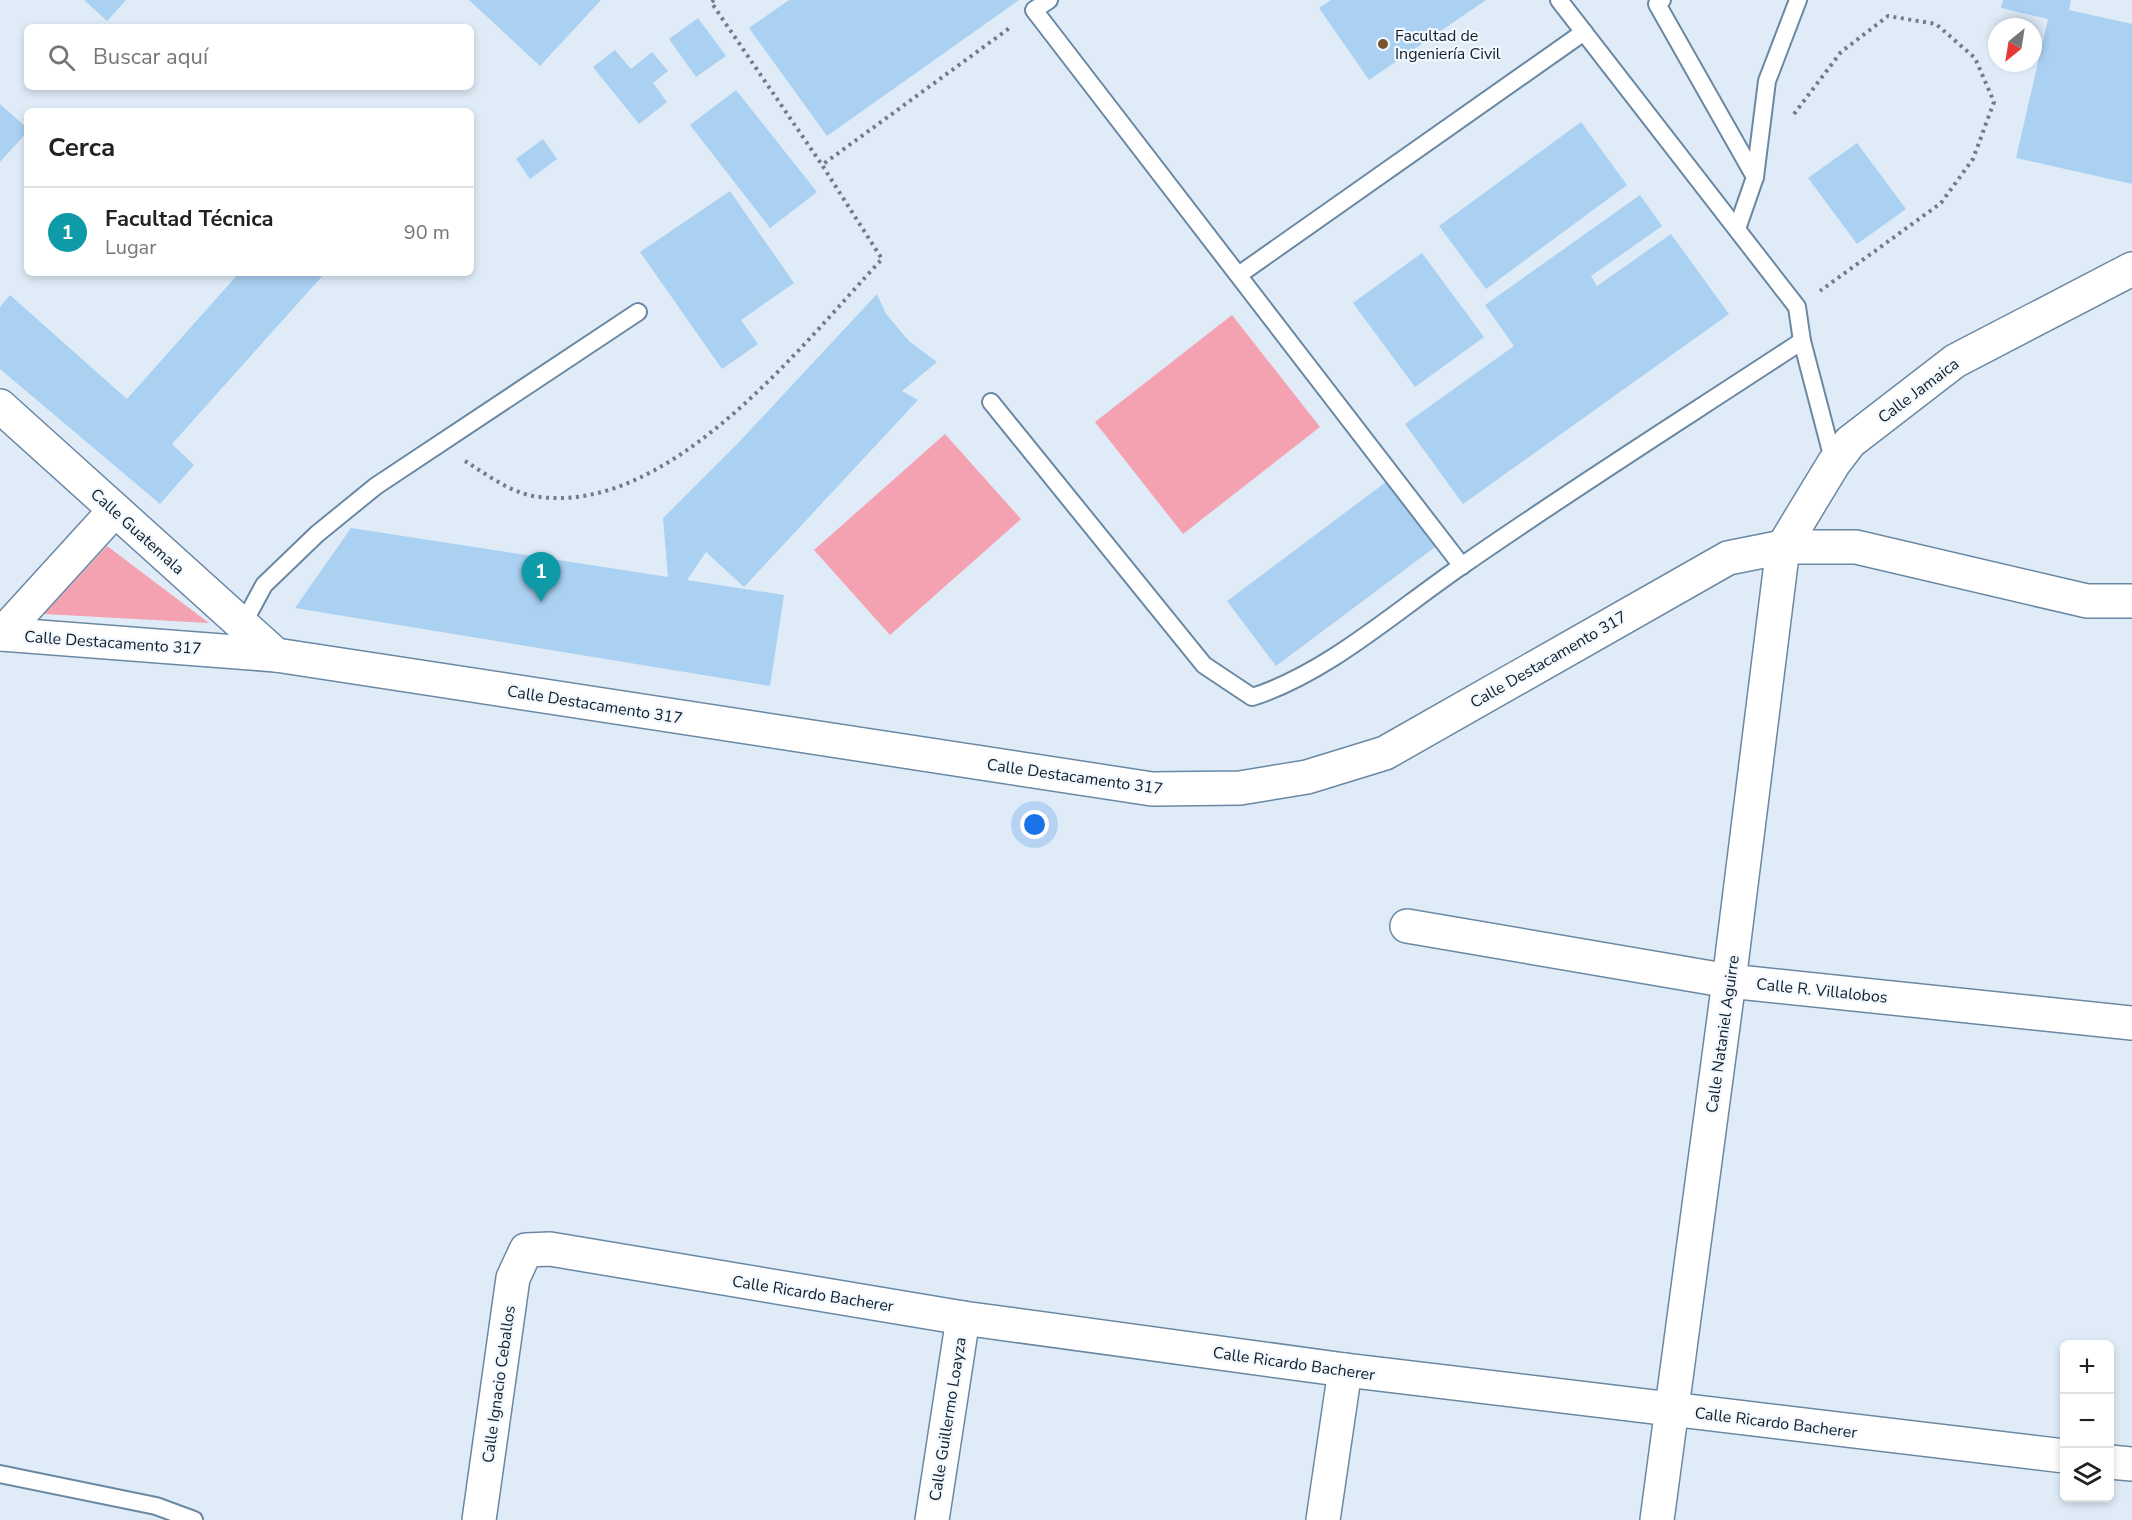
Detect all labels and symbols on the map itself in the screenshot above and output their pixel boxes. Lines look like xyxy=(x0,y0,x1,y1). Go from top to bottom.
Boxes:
north arrow xyxy=(1988,18,2042,72)
place label: Facultad de Ingeniería Civil xyxy=(1395,25,1501,65)
marker: Facultad de Ingeniería Civil xyxy=(1376,37,1390,51)
street label: Calle Jamaica xyxy=(1873,353,1964,429)
street label: Calle Guatemala xyxy=(86,484,189,580)
pin: 1 xyxy=(522,552,560,602)
street label: Calle Destacamento 317 xyxy=(1466,606,1631,714)
street label: Calle Destacamento 317 xyxy=(24,626,202,660)
street label: Calle Destacamento 317 xyxy=(505,680,684,730)
street label: Calle Destacamento 317 xyxy=(985,754,1164,800)
your location xyxy=(1020,810,1049,839)
street label: Calle Nataniel Aguirre xyxy=(1701,954,1745,1114)
street label: Calle R. Villalobos xyxy=(1755,973,1889,1009)
street label: Calle Ricardo Bacherer xyxy=(730,1270,896,1318)
street label: Calle Ignacio Ceballos xyxy=(477,1304,521,1464)
street label: Calle Guillermo Loayza xyxy=(924,1336,972,1503)
street label: Calle Ricardo Bacherer xyxy=(1211,1342,1377,1386)
street label: Calle Ricardo Bacherer xyxy=(1693,1402,1859,1444)

